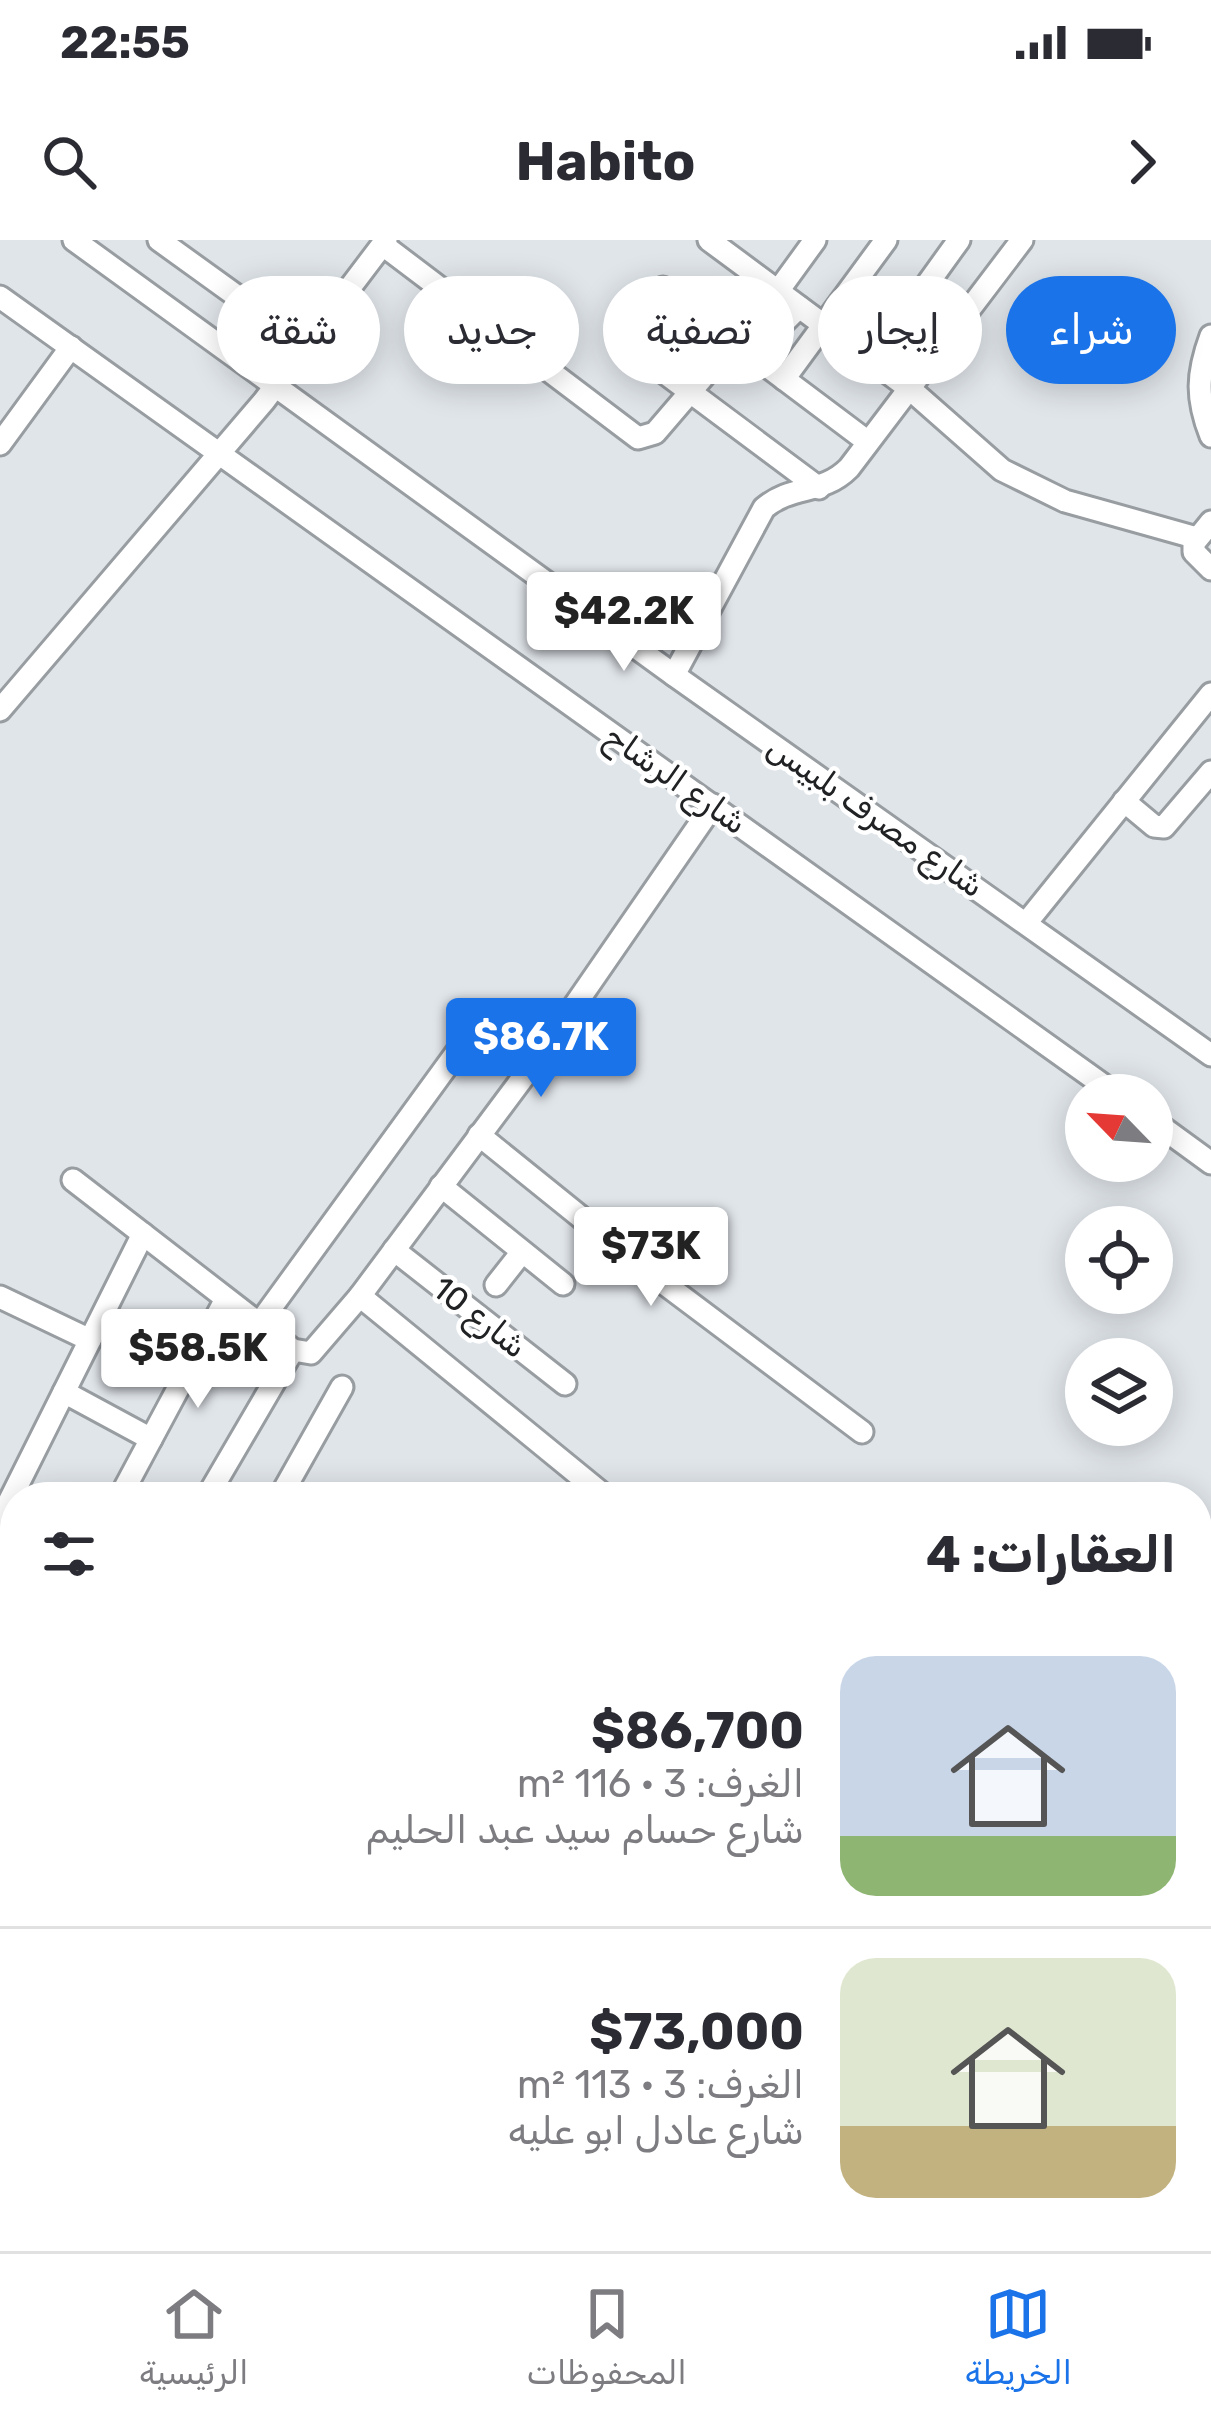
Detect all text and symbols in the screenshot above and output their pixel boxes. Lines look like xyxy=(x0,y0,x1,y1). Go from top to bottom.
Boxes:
text: 22:55 xyxy=(60,16,190,69)
icon: search xyxy=(36,129,102,195)
icon: forward xyxy=(1109,129,1175,195)
text: Habito xyxy=(516,130,695,194)
chip: شقة xyxy=(217,276,380,384)
chip: جديد xyxy=(404,276,579,384)
chip: تصفية xyxy=(603,276,794,384)
chip: إيجار xyxy=(818,276,982,384)
chip: شراء xyxy=(1006,276,1176,384)
pin: $42.2K xyxy=(526,572,722,674)
text: $42.2K xyxy=(554,588,694,634)
street label: شارع الرشاح xyxy=(595,716,755,845)
street label: شارع مصرف بلبيس xyxy=(758,727,992,909)
pin: $86.7K xyxy=(443,998,639,1100)
text: $86.7K xyxy=(473,1014,609,1060)
north arrow xyxy=(1065,1074,1173,1182)
map controls xyxy=(1065,1074,1173,1446)
button: locate xyxy=(1065,1206,1173,1314)
pin: $73K xyxy=(580,1207,722,1309)
text: $73K xyxy=(601,1223,701,1269)
street label: شارع 10 xyxy=(423,1268,535,1369)
pin: $58.5K xyxy=(100,1309,296,1411)
text: $58.5K xyxy=(128,1325,268,1371)
button: layers xyxy=(1065,1338,1173,1446)
icon: filters xyxy=(36,1521,102,1587)
text: العقارات: 4 xyxy=(926,1524,1176,1585)
text: $86,700 xyxy=(591,1700,804,1761)
icon: home xyxy=(936,1704,1080,1848)
text: الغرف: 3 · 116 m² xyxy=(517,1761,804,1807)
text: شارع حسام سيد عبد الحليم xyxy=(366,1807,804,1853)
text: $73,000 xyxy=(589,2001,804,2062)
icon: home xyxy=(936,2006,1080,2150)
text: الغرف: 3 · 113 m² xyxy=(517,2062,804,2108)
text: شارع عادل ابو عليه xyxy=(508,2108,804,2154)
tab: الرئيسية xyxy=(139,2281,249,2392)
tab: المحفوظات xyxy=(526,2281,687,2392)
tab: الخريطة xyxy=(965,2281,1072,2392)

